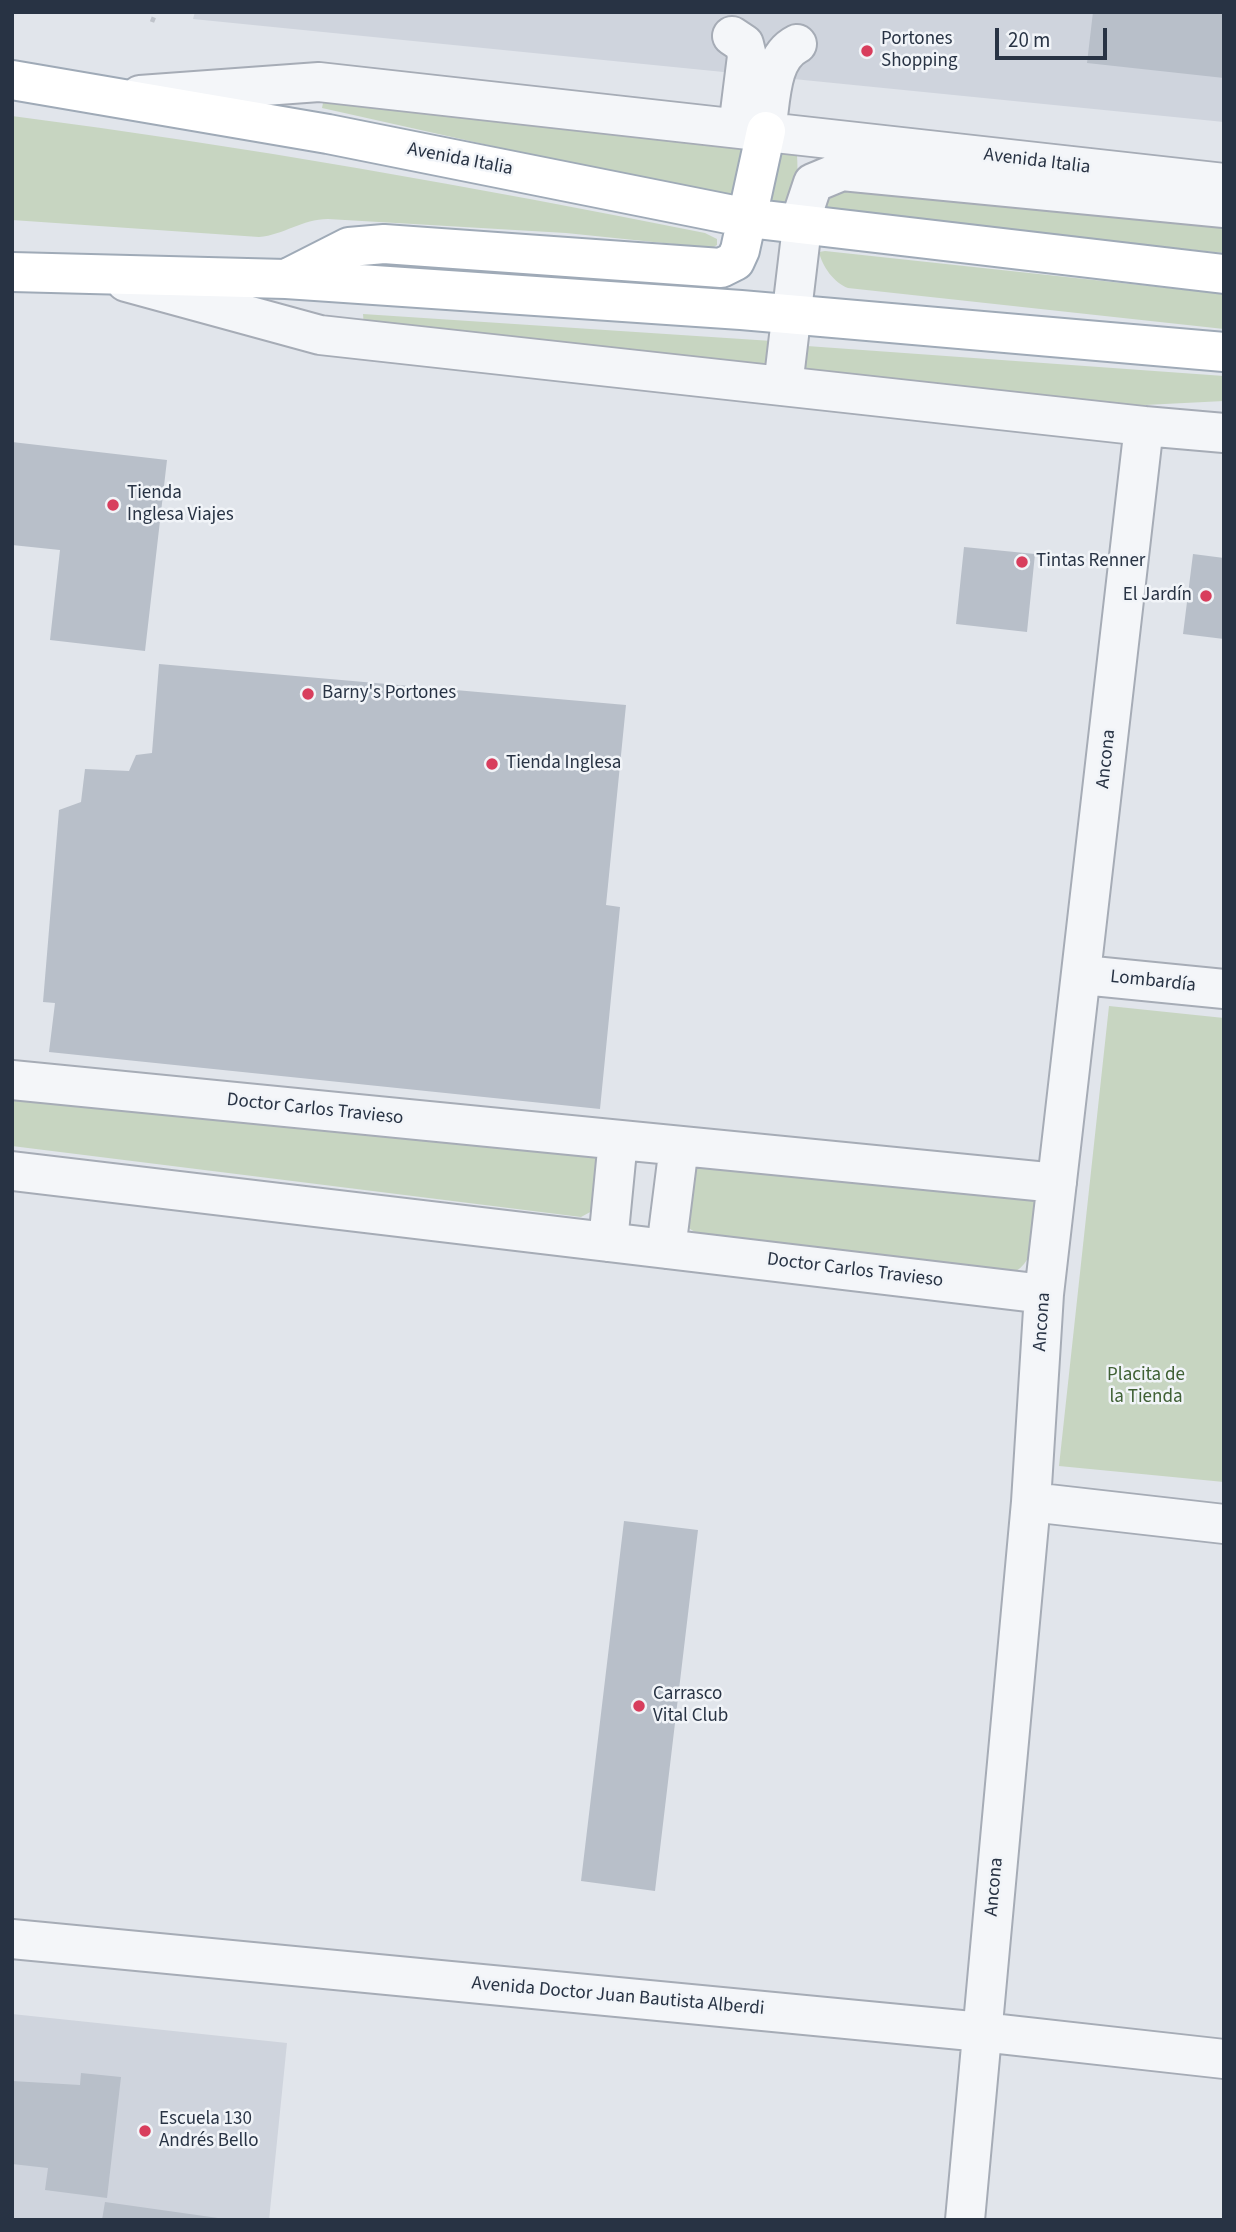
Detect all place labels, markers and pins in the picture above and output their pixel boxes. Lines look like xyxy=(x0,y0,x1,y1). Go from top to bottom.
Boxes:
place label: Portones Shopping xyxy=(881,29,958,73)
marker: Portones Shopping xyxy=(859,43,875,59)
place label: Tienda Inglesa Viajes xyxy=(127,483,234,527)
marker: Tienda Inglesa Viajes xyxy=(105,497,121,513)
place label: Tintas Renner xyxy=(1036,551,1145,573)
marker: Tintas Renner xyxy=(1014,554,1030,570)
place label: El Jardín xyxy=(1123,585,1192,607)
marker: El Jardín xyxy=(1198,588,1214,604)
place label: Barny's Portones xyxy=(322,683,456,705)
marker: Barny's Portones xyxy=(300,686,316,702)
place label: Tienda Inglesa xyxy=(506,753,621,775)
marker: Tienda Inglesa xyxy=(484,756,500,772)
place label: Carrasco Vital Club xyxy=(653,1684,728,1728)
marker: Carrasco Vital Club xyxy=(631,1698,647,1714)
place label: Escuela 130 Andrés Bello xyxy=(159,2109,258,2153)
marker: Escuela 130 Andrés Bello xyxy=(137,2123,153,2139)

